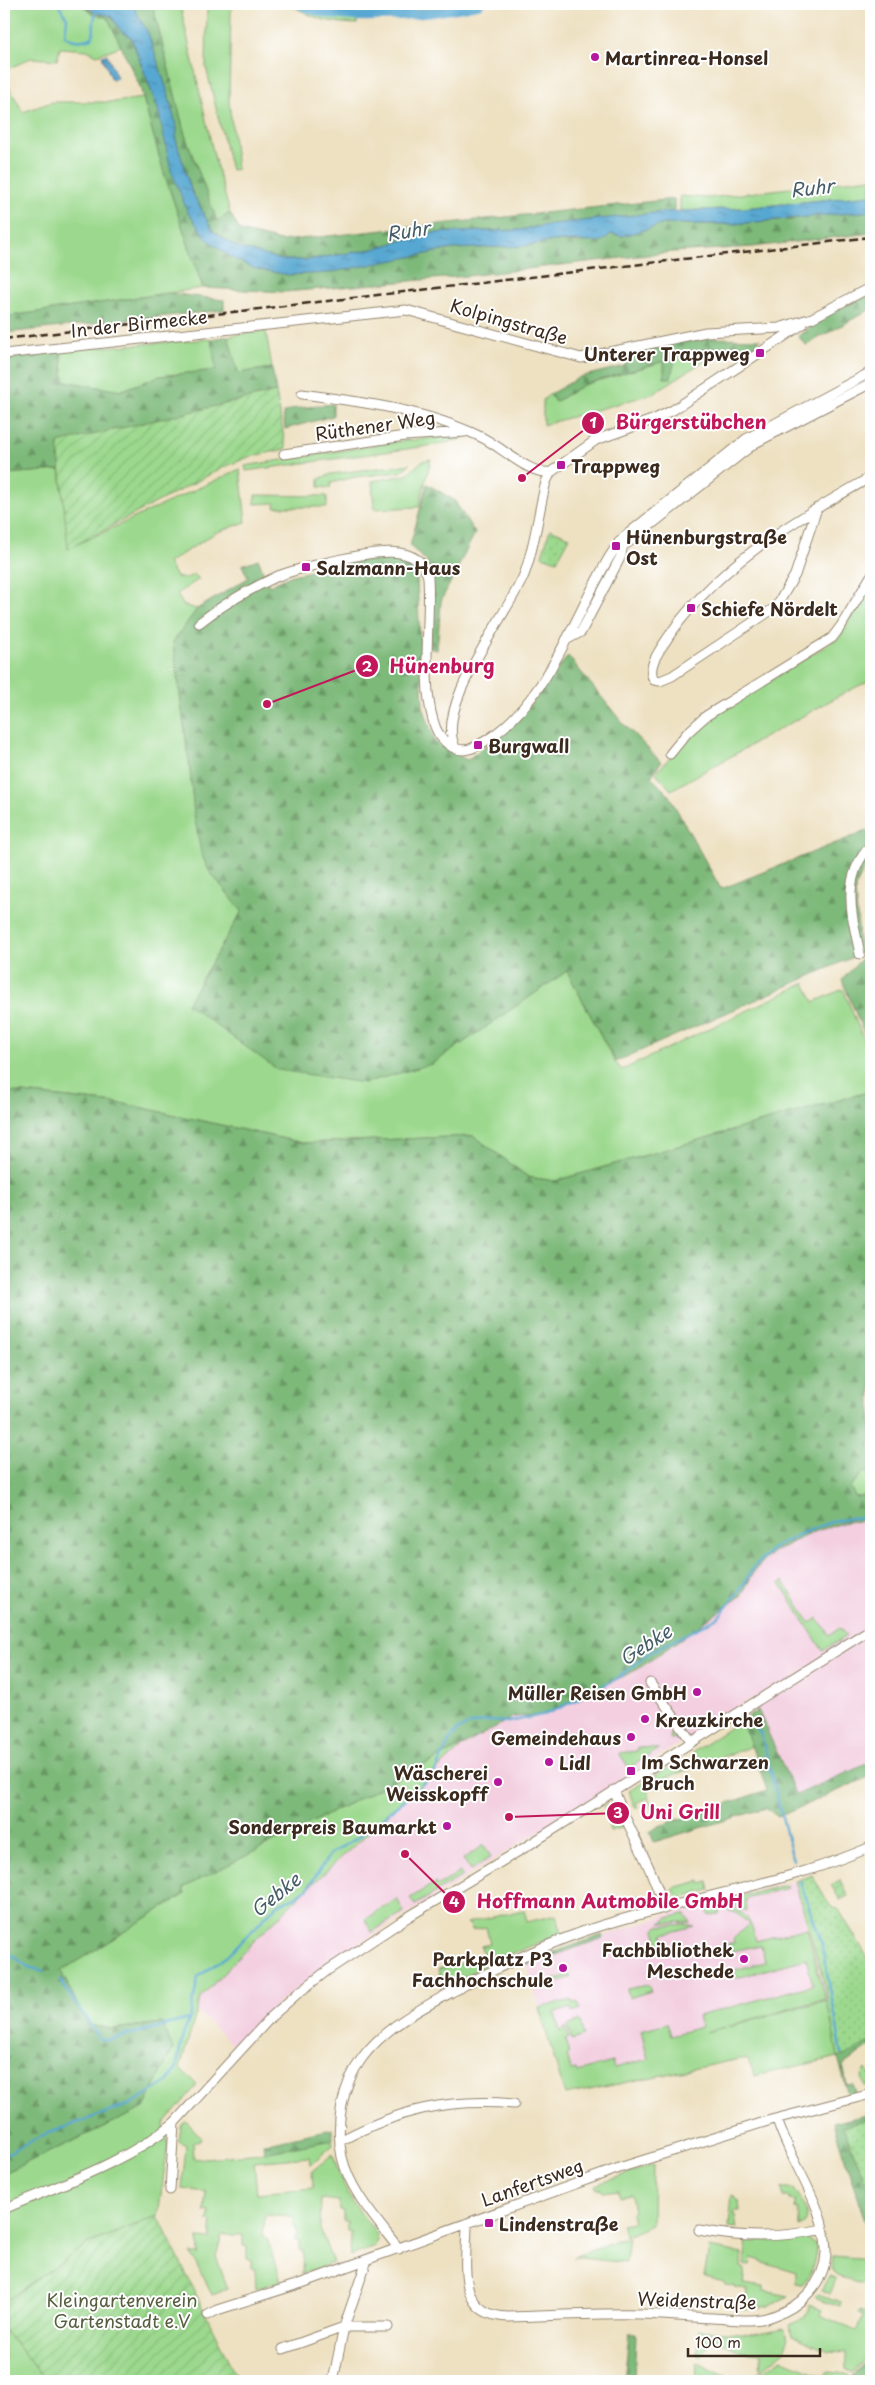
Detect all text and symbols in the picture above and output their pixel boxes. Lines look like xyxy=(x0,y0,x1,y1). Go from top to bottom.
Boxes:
place label: Martinrea-Honsel xyxy=(605,44,768,71)
marker: Martinrea-Honsel xyxy=(589,51,601,63)
water label: Ruhr xyxy=(789,170,838,203)
water label: Ruhr xyxy=(384,212,435,247)
street label: Kolpingstraße xyxy=(447,291,571,351)
street label: In der Birmecke xyxy=(69,302,209,344)
place label: Unterer Trappweg xyxy=(584,340,750,367)
marker: Unterer Trappweg xyxy=(754,347,766,359)
street label: Rüthener Weg xyxy=(313,403,437,447)
callout: Bürgerstübchen xyxy=(581,406,777,440)
text: Bürgerstübchen xyxy=(616,407,766,435)
text: 1 xyxy=(589,410,597,433)
place label: Trappweg xyxy=(571,452,660,479)
marker: Trappweg xyxy=(555,459,567,471)
place label: Hünenburgstraße Ost xyxy=(626,523,787,571)
marker: Hünenburgstraße Ost xyxy=(610,540,622,552)
place label: Salzmann-Haus xyxy=(316,554,461,581)
marker: Salzmann-Haus xyxy=(300,561,312,573)
place label: Schiefe Nördelt xyxy=(701,595,838,622)
marker: Schiefe Nördelt xyxy=(685,602,697,614)
callout: Hünenburg xyxy=(354,649,504,683)
text: Hünenburg xyxy=(389,651,495,679)
text: 2 xyxy=(362,654,373,677)
place label: Burgwall xyxy=(488,732,569,759)
marker: Burgwall xyxy=(472,739,484,751)
water label: Gebke xyxy=(613,1616,677,1671)
place label: Müller Reisen GmbH xyxy=(508,1679,687,1706)
marker: Müller Reisen GmbH xyxy=(691,1686,703,1698)
place label: Kreuzkirche xyxy=(655,1706,763,1733)
marker: Kreuzkirche xyxy=(639,1713,651,1725)
place label: Gemeindehaus xyxy=(491,1724,621,1751)
marker: Gemeindehaus xyxy=(625,1731,637,1743)
place label: Im Schwarzen Bruch xyxy=(641,1748,769,1796)
place label: Lidl xyxy=(559,1749,591,1776)
marker: Lidl xyxy=(543,1756,555,1768)
place label: Wäscherei Weisskopff xyxy=(386,1759,489,1807)
marker: Im Schwarzen Bruch xyxy=(625,1765,637,1777)
marker: Wäscherei Weisskopff xyxy=(492,1776,504,1788)
callout: Uni Grill xyxy=(605,1796,730,1830)
text: Uni Grill xyxy=(640,1797,720,1825)
text: 3 xyxy=(613,1800,623,1823)
place label: Sonderpreis Baumarkt xyxy=(228,1813,437,1840)
marker: Sonderpreis Baumarkt xyxy=(441,1820,453,1832)
water label: Gebke xyxy=(244,1865,307,1923)
callout: Hoffmann Autmobile GmbH xyxy=(441,1885,754,1919)
text: Hoffmann Autmobile GmbH xyxy=(477,1886,743,1914)
text: 4 xyxy=(449,1889,459,1912)
place label: Fachbibliothek Meschede xyxy=(602,1936,734,1984)
place label: Parkplatz P3 Fachhochschule xyxy=(412,1945,553,1993)
marker: Fachbibliothek Meschede xyxy=(738,1953,750,1965)
marker: Parkplatz P3 Fachhochschule xyxy=(557,1962,569,1974)
street label: Lanfertsweg xyxy=(477,2151,587,2213)
place label: Lindenstraße xyxy=(499,2210,619,2237)
marker: Lindenstraße xyxy=(483,2217,495,2229)
street label: Weidenstraße xyxy=(637,2284,757,2316)
park label: Kleingartenverein Gartenstadt e.V xyxy=(46,2286,198,2334)
scale bar xyxy=(688,2325,820,2357)
text: 100 m xyxy=(695,2330,741,2353)

